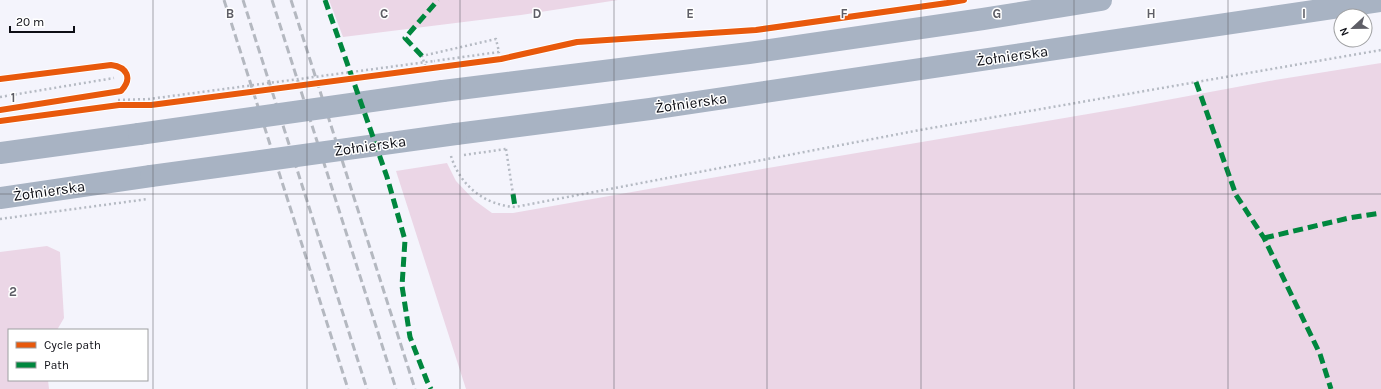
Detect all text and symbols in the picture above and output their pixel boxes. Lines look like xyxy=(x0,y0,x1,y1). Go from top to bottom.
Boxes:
text: B xyxy=(226,6,234,21)
text: C xyxy=(380,6,388,21)
text: D xyxy=(533,6,542,21)
text: E xyxy=(686,6,694,21)
text: F xyxy=(840,6,848,21)
text: G xyxy=(993,6,1001,21)
text: H xyxy=(1146,6,1156,21)
text: I xyxy=(1302,6,1306,21)
scale bar xyxy=(10,8,74,34)
north arrow xyxy=(1333,8,1373,48)
text: 20 m xyxy=(16,15,44,29)
text: N xyxy=(1337,25,1352,38)
street label: Żołnierska xyxy=(975,42,1049,70)
street label: Żołnierska xyxy=(654,89,728,117)
text: 1 xyxy=(11,90,15,105)
street label: Żołnierska xyxy=(333,132,407,160)
street label: Żołnierska xyxy=(12,177,86,205)
text: 2 xyxy=(9,284,17,299)
legend xyxy=(8,329,148,381)
text: Cycle path xyxy=(44,338,101,352)
text: Path xyxy=(44,358,69,372)

